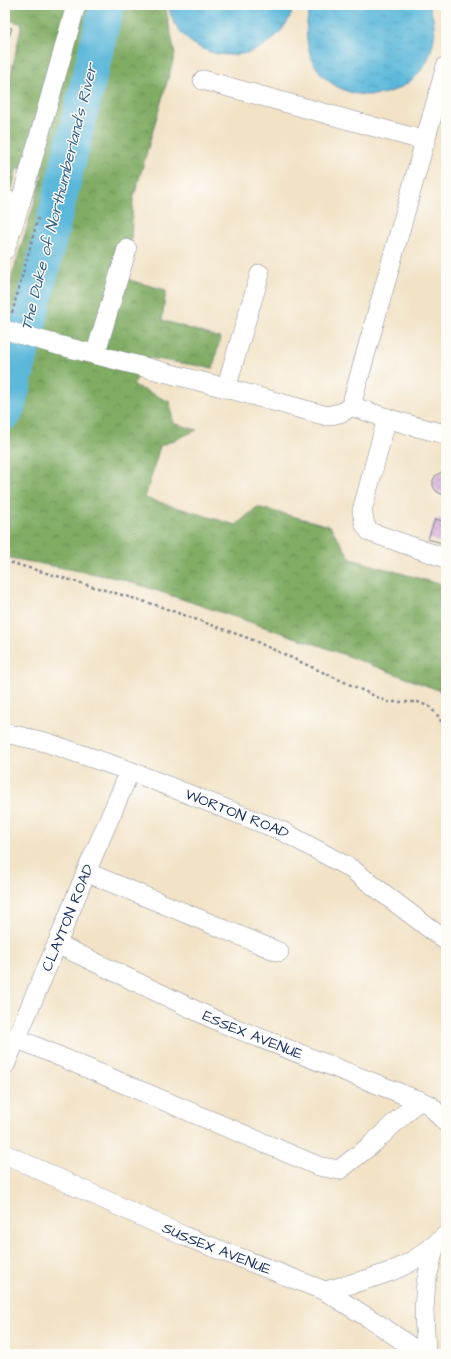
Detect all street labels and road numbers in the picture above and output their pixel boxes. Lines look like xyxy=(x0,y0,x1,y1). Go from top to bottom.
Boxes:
street label: WORTON ROAD xyxy=(182,783,293,844)
street label: CLAYTON ROAD xyxy=(36,861,99,974)
street label: ESSEX AVENUE xyxy=(199,1005,306,1065)
street label: SUSSEX AVENUE xyxy=(159,1217,275,1280)

